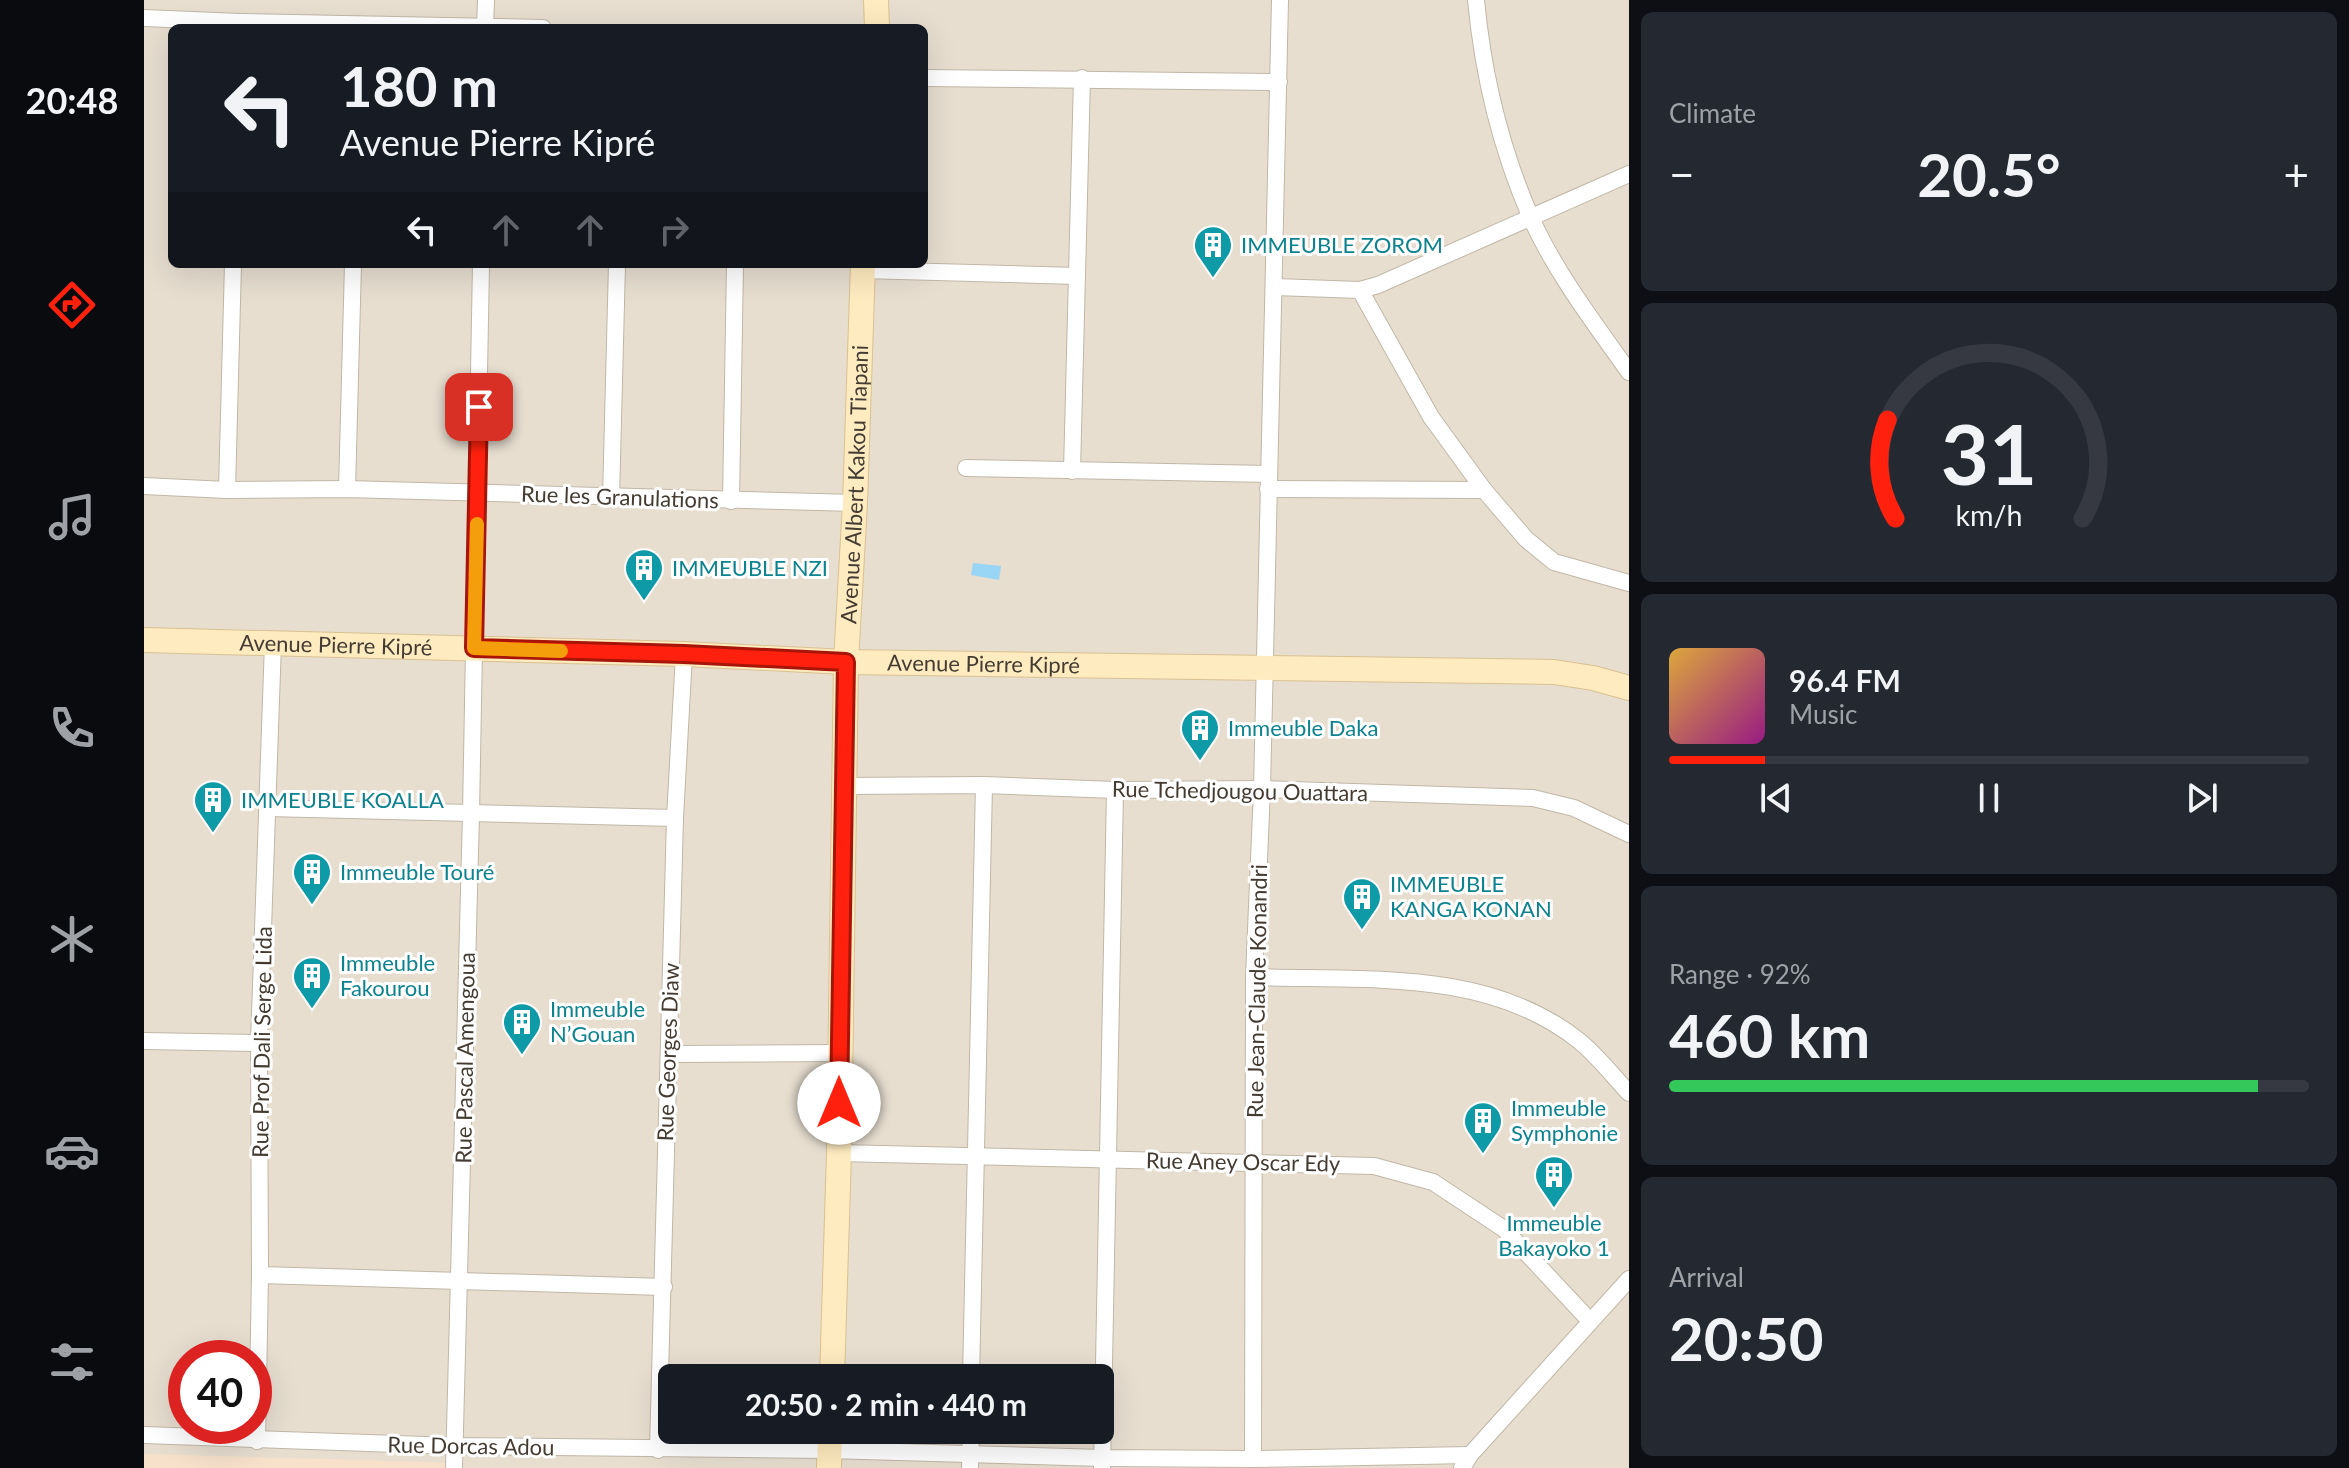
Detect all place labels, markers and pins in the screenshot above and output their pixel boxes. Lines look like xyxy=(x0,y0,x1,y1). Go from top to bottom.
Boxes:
building icon: IMMEUBLE ZOROM xyxy=(1192,224,1234,279)
place label: IMMEUBLE ZOROM xyxy=(1241,231,1443,258)
pin xyxy=(445,373,513,441)
building icon: IMMEUBLE NZI xyxy=(623,547,665,602)
place label: IMMEUBLE NZI xyxy=(672,554,828,581)
building icon: Immeuble Daka xyxy=(1179,707,1221,762)
place label: Immeuble Daka xyxy=(1228,714,1378,741)
building icon: IMMEUBLE KOALLA xyxy=(192,779,234,834)
place label: IMMEUBLE KOALLA xyxy=(241,786,444,813)
building icon: Immeuble Touré xyxy=(291,851,333,906)
place label: Immeuble Touré xyxy=(340,858,494,885)
place label: IMMEUBLE KANGA KONAN xyxy=(1390,870,1552,922)
building icon: IMMEUBLE KANGA KONAN xyxy=(1341,876,1383,931)
place label: Immeuble Fakourou xyxy=(340,949,435,1001)
building icon: Immeuble Fakourou xyxy=(291,955,333,1010)
place label: Immeuble N’Gouan xyxy=(550,995,645,1047)
building icon: Immeuble N’Gouan xyxy=(501,1001,543,1056)
place label: Immeuble Symphonie xyxy=(1511,1094,1618,1146)
building icon: Immeuble Symphonie xyxy=(1462,1100,1504,1155)
building icon: Immeuble Bakayoko 1 xyxy=(1533,1154,1575,1209)
place label: Immeuble Bakayoko 1 xyxy=(1498,1209,1610,1261)

